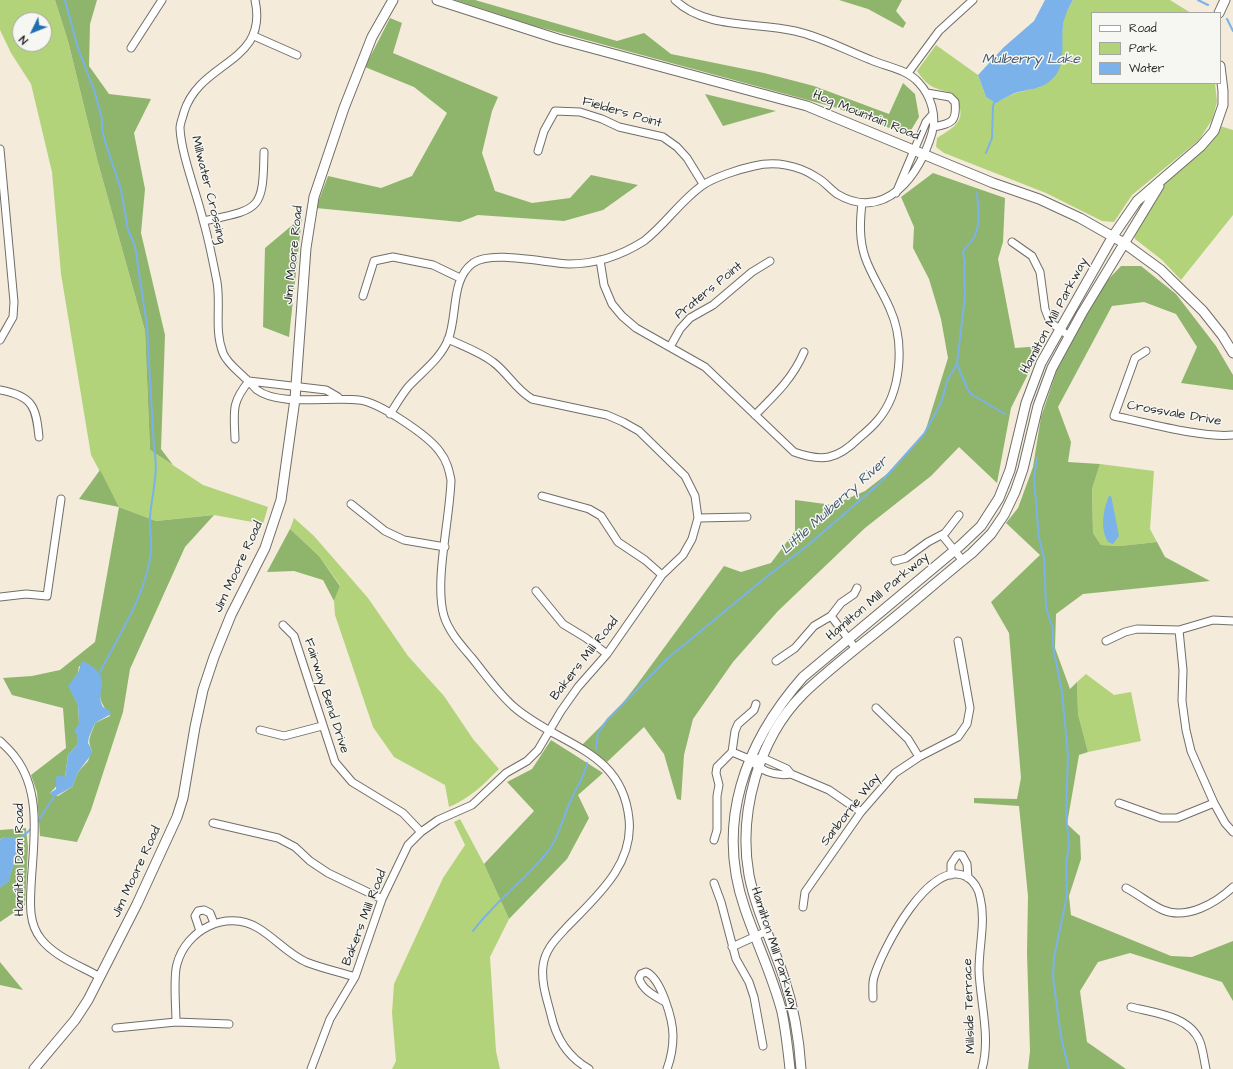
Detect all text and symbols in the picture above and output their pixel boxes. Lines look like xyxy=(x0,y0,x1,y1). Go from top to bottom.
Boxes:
north arrow xyxy=(12,12,52,52)
legend xyxy=(1091,12,1221,84)
text: Road xyxy=(1129,20,1157,37)
text: N xyxy=(16,32,31,47)
text: Park xyxy=(1129,40,1157,57)
water label: Mulberry Lake xyxy=(982,52,1080,68)
text: Water xyxy=(1129,60,1164,77)
street label: Hog Mountain Road xyxy=(810,87,922,145)
street label: Fielders Point xyxy=(580,94,664,132)
street label: Millwater Crossing xyxy=(187,134,229,246)
street label: Jim Moore Road xyxy=(281,205,307,305)
street label: Hamilton Mill Parkway xyxy=(1018,255,1092,377)
street label: Praters Point xyxy=(672,259,746,323)
street label: Crossvale Drive xyxy=(1126,398,1222,430)
water label: Little Mulberry River xyxy=(778,454,892,558)
street label: Jim Moore Road xyxy=(211,519,267,615)
street label: Hamilton Mill Parkway xyxy=(823,549,933,645)
street label: Bakers Mill Road xyxy=(548,614,622,704)
street label: Fairway Bend Drive xyxy=(300,636,352,756)
street label: Sanborne Way xyxy=(818,771,884,849)
street label: Hamilton Dam Road xyxy=(12,803,28,917)
street label: Jim Moore Road xyxy=(109,824,165,920)
street label: Bakers Mill Road xyxy=(340,868,390,968)
street label: Hamilton Mill Parkway xyxy=(747,885,801,1013)
street label: Millside Terrace xyxy=(961,958,979,1054)

